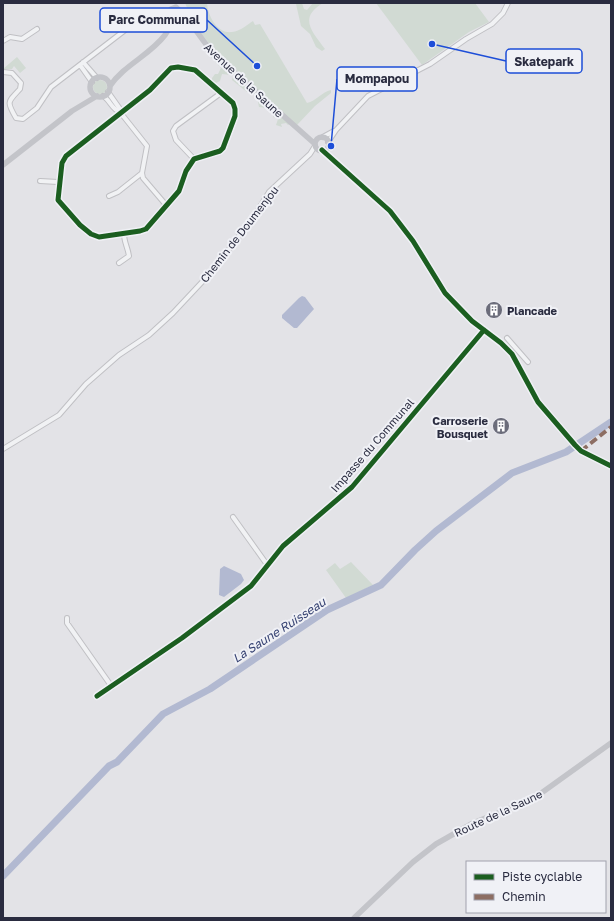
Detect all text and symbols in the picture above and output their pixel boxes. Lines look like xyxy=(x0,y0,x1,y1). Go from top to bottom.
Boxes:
callout: Parc Communal xyxy=(100,8,207,32)
text: Parc Communal xyxy=(108,12,200,27)
street label: Avenue de la Saune xyxy=(202,40,286,120)
callout: Skatepark xyxy=(506,49,582,73)
text: Skatepark xyxy=(514,54,574,69)
callout: Mompapou xyxy=(337,67,417,91)
text: Mompapou xyxy=(345,71,409,86)
street label: Chemin de Doumenjou xyxy=(197,183,281,285)
building icon: Plancade xyxy=(484,300,504,320)
place label: Plancade xyxy=(507,304,558,317)
street label: Impasse du Communal xyxy=(328,395,417,494)
place label: Carroserie Bousquet xyxy=(432,414,489,440)
building icon: Carroserie Bousquet xyxy=(491,416,511,436)
water label: La Saune Ruisseau xyxy=(230,594,329,666)
street label: Route de la Saune xyxy=(452,787,544,839)
legend xyxy=(466,861,606,913)
text: Piste cyclable xyxy=(502,869,582,884)
text: Chemin xyxy=(502,889,546,904)

